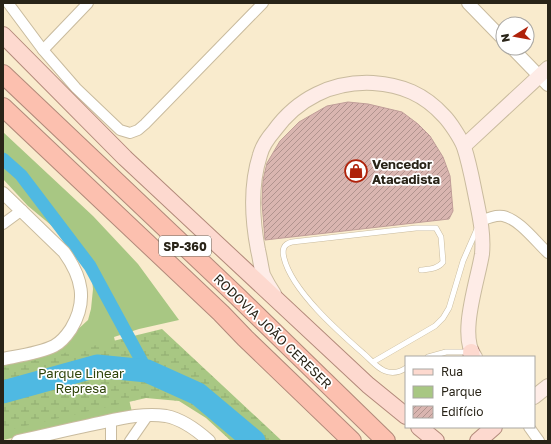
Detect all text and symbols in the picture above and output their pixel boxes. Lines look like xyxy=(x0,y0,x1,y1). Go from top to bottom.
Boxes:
north arrow xyxy=(495,16,535,56)
text: N xyxy=(498,33,512,43)
place label: Vencedor Atacadista xyxy=(372,156,441,187)
shop icon: Vencedor Atacadista xyxy=(343,158,369,184)
road number: SP-360 xyxy=(159,236,211,256)
street label: RODOVIA JOÃO CERESER xyxy=(211,270,336,392)
legend xyxy=(405,356,535,428)
text: Rua xyxy=(441,364,463,379)
park label: Parque Linear Represa xyxy=(38,365,124,396)
text: Parque xyxy=(441,384,482,399)
text: Edifício xyxy=(441,404,483,419)

